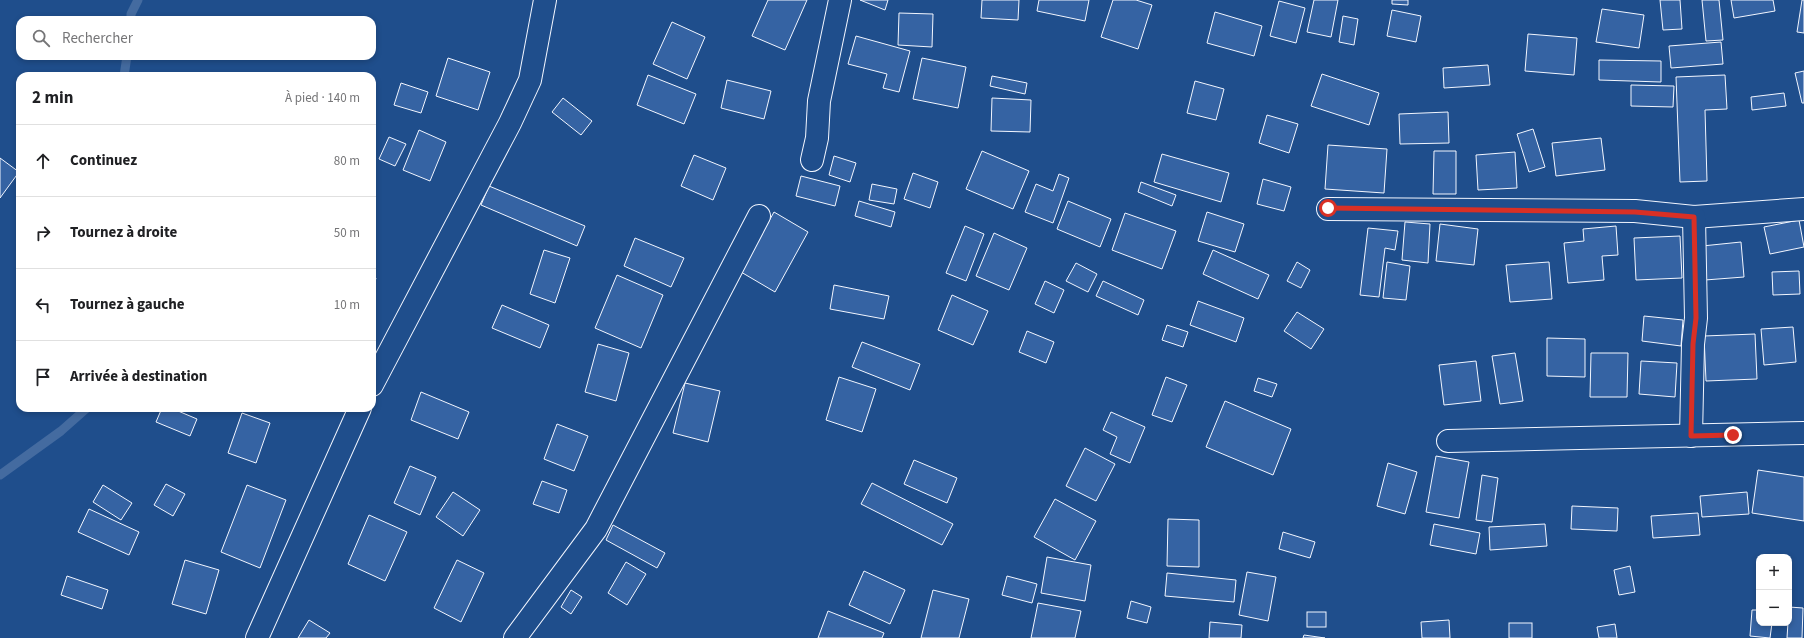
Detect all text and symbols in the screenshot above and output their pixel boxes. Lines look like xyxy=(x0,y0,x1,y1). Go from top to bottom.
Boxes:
search box xyxy=(16,16,376,60)
icon: search xyxy=(30,27,52,49)
text: Rechercher xyxy=(62,28,133,49)
text: 2 min xyxy=(32,86,73,110)
text: À pied · 140 m xyxy=(285,89,360,107)
icon: ahead xyxy=(32,150,54,172)
text: Continuez xyxy=(70,150,137,171)
text: 80 m xyxy=(334,152,360,170)
route start xyxy=(1319,199,1337,217)
icon: right xyxy=(32,222,54,244)
text: Tournez à droite xyxy=(70,222,177,243)
text: 50 m xyxy=(334,224,360,242)
icon: left xyxy=(32,294,54,316)
text: Tournez à gauche xyxy=(70,294,185,315)
text: 10 m xyxy=(334,296,360,314)
icon: arrive xyxy=(32,366,54,388)
text: Arrivée à destination xyxy=(70,366,207,387)
route end xyxy=(1724,426,1742,444)
map controls xyxy=(1756,554,1792,626)
button: + xyxy=(1756,554,1792,590)
button: − xyxy=(1756,590,1792,626)

